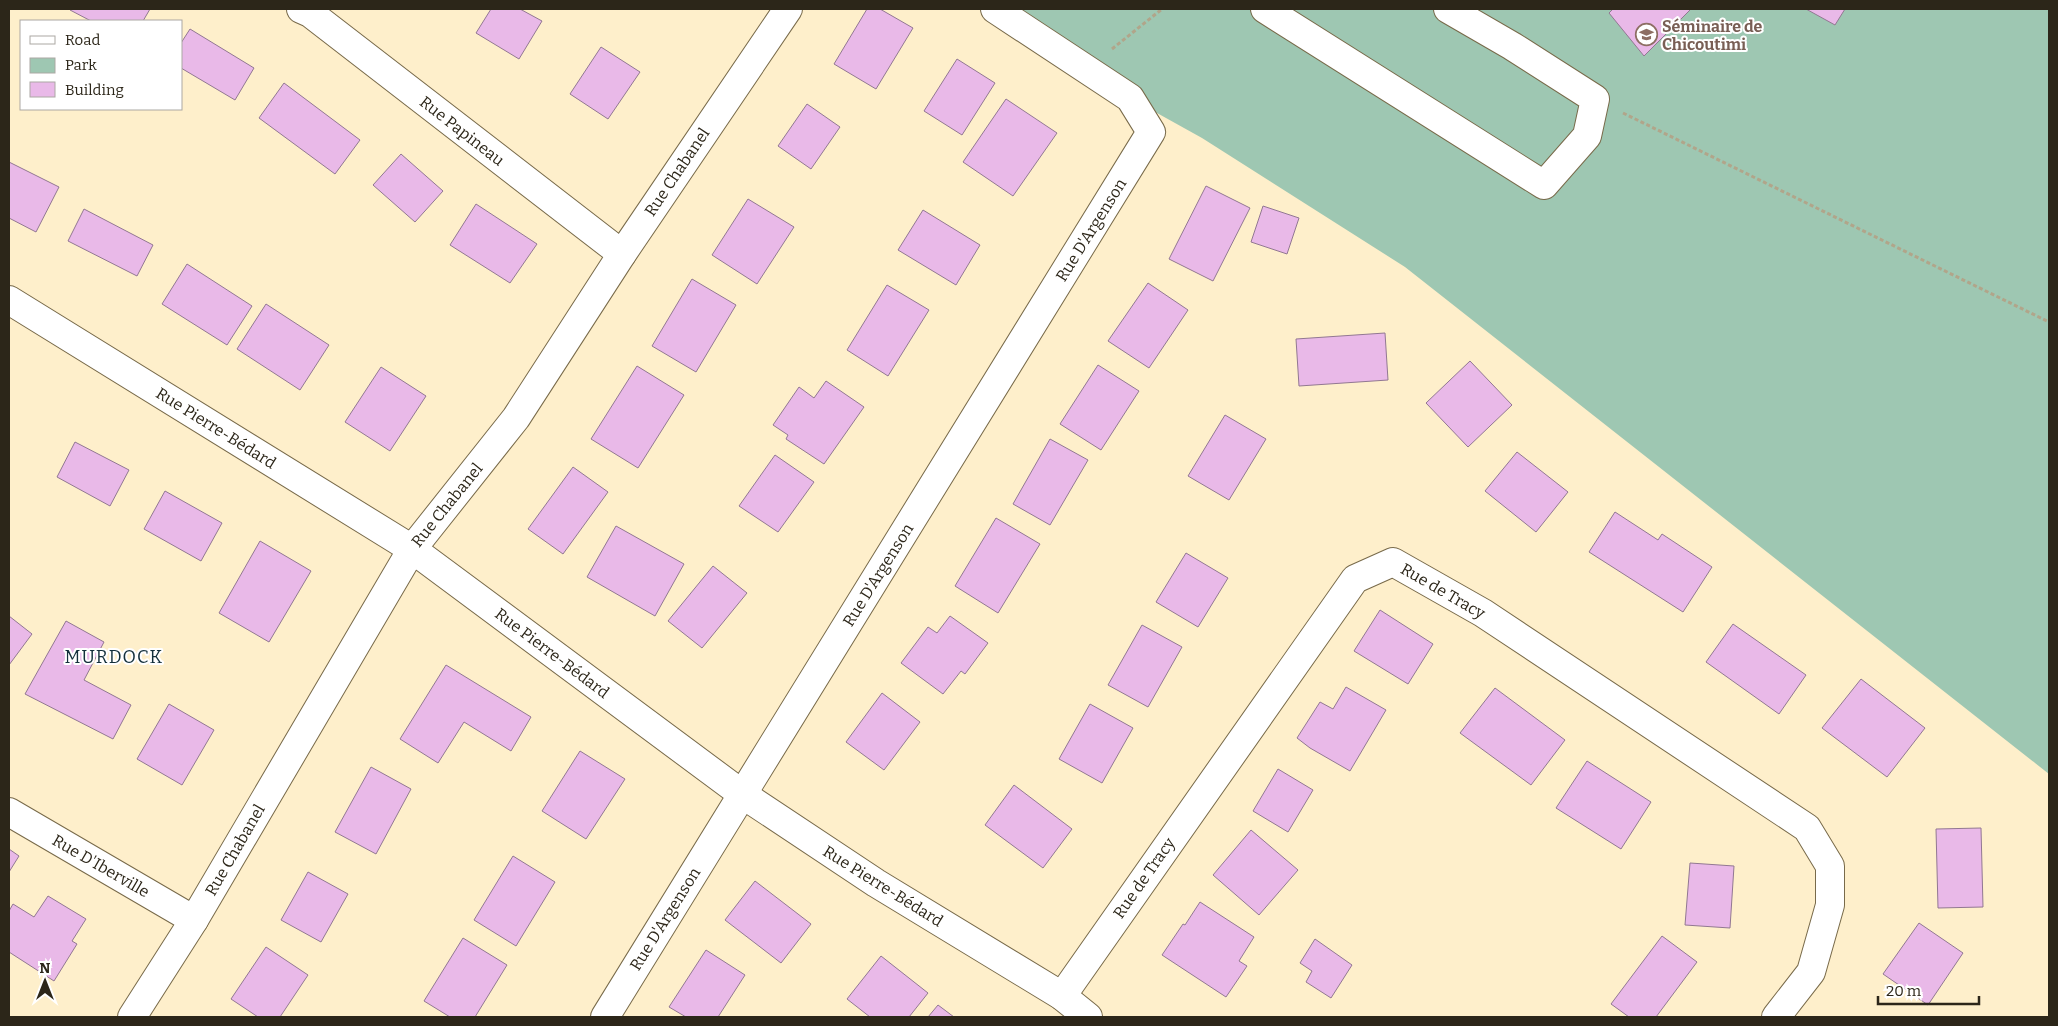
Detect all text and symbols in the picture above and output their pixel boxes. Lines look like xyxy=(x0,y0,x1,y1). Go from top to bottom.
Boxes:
place label: Séminaire de Chicoutimi xyxy=(1662,17,1763,54)
legend xyxy=(20,20,182,110)
school or university icon: Séminaire de Chicoutimi xyxy=(1634,23,1658,47)
text: Road xyxy=(65,31,100,49)
text: Park xyxy=(65,56,97,74)
text: Building xyxy=(65,81,124,99)
street label: Rue Papineau xyxy=(416,92,508,170)
street label: Rue Chabanel xyxy=(641,124,714,220)
street label: Rue D'Argenson xyxy=(1052,175,1130,285)
street label: Rue Pierre-Bédard xyxy=(153,383,280,473)
street label: Rue Chabanel xyxy=(407,459,487,551)
street label: Rue D'Argenson xyxy=(839,520,917,630)
street label: Rue de Tracy xyxy=(1397,559,1489,623)
street label: Rue Pierre-Bédard xyxy=(491,604,613,702)
district label: MURDOCK xyxy=(65,646,163,668)
street label: Rue Chabanel xyxy=(201,801,269,899)
street label: Rue D'Iberville xyxy=(49,831,153,901)
street label: Rue de Tracy xyxy=(1109,834,1179,922)
street label: Rue Pierre-Bédard xyxy=(820,841,947,931)
street label: Rue D'Argenson xyxy=(626,864,704,974)
north arrow xyxy=(20,956,70,1006)
text: N xyxy=(40,960,51,977)
scale bar xyxy=(1878,974,1979,1006)
text: 20 m xyxy=(1886,982,1922,1000)

